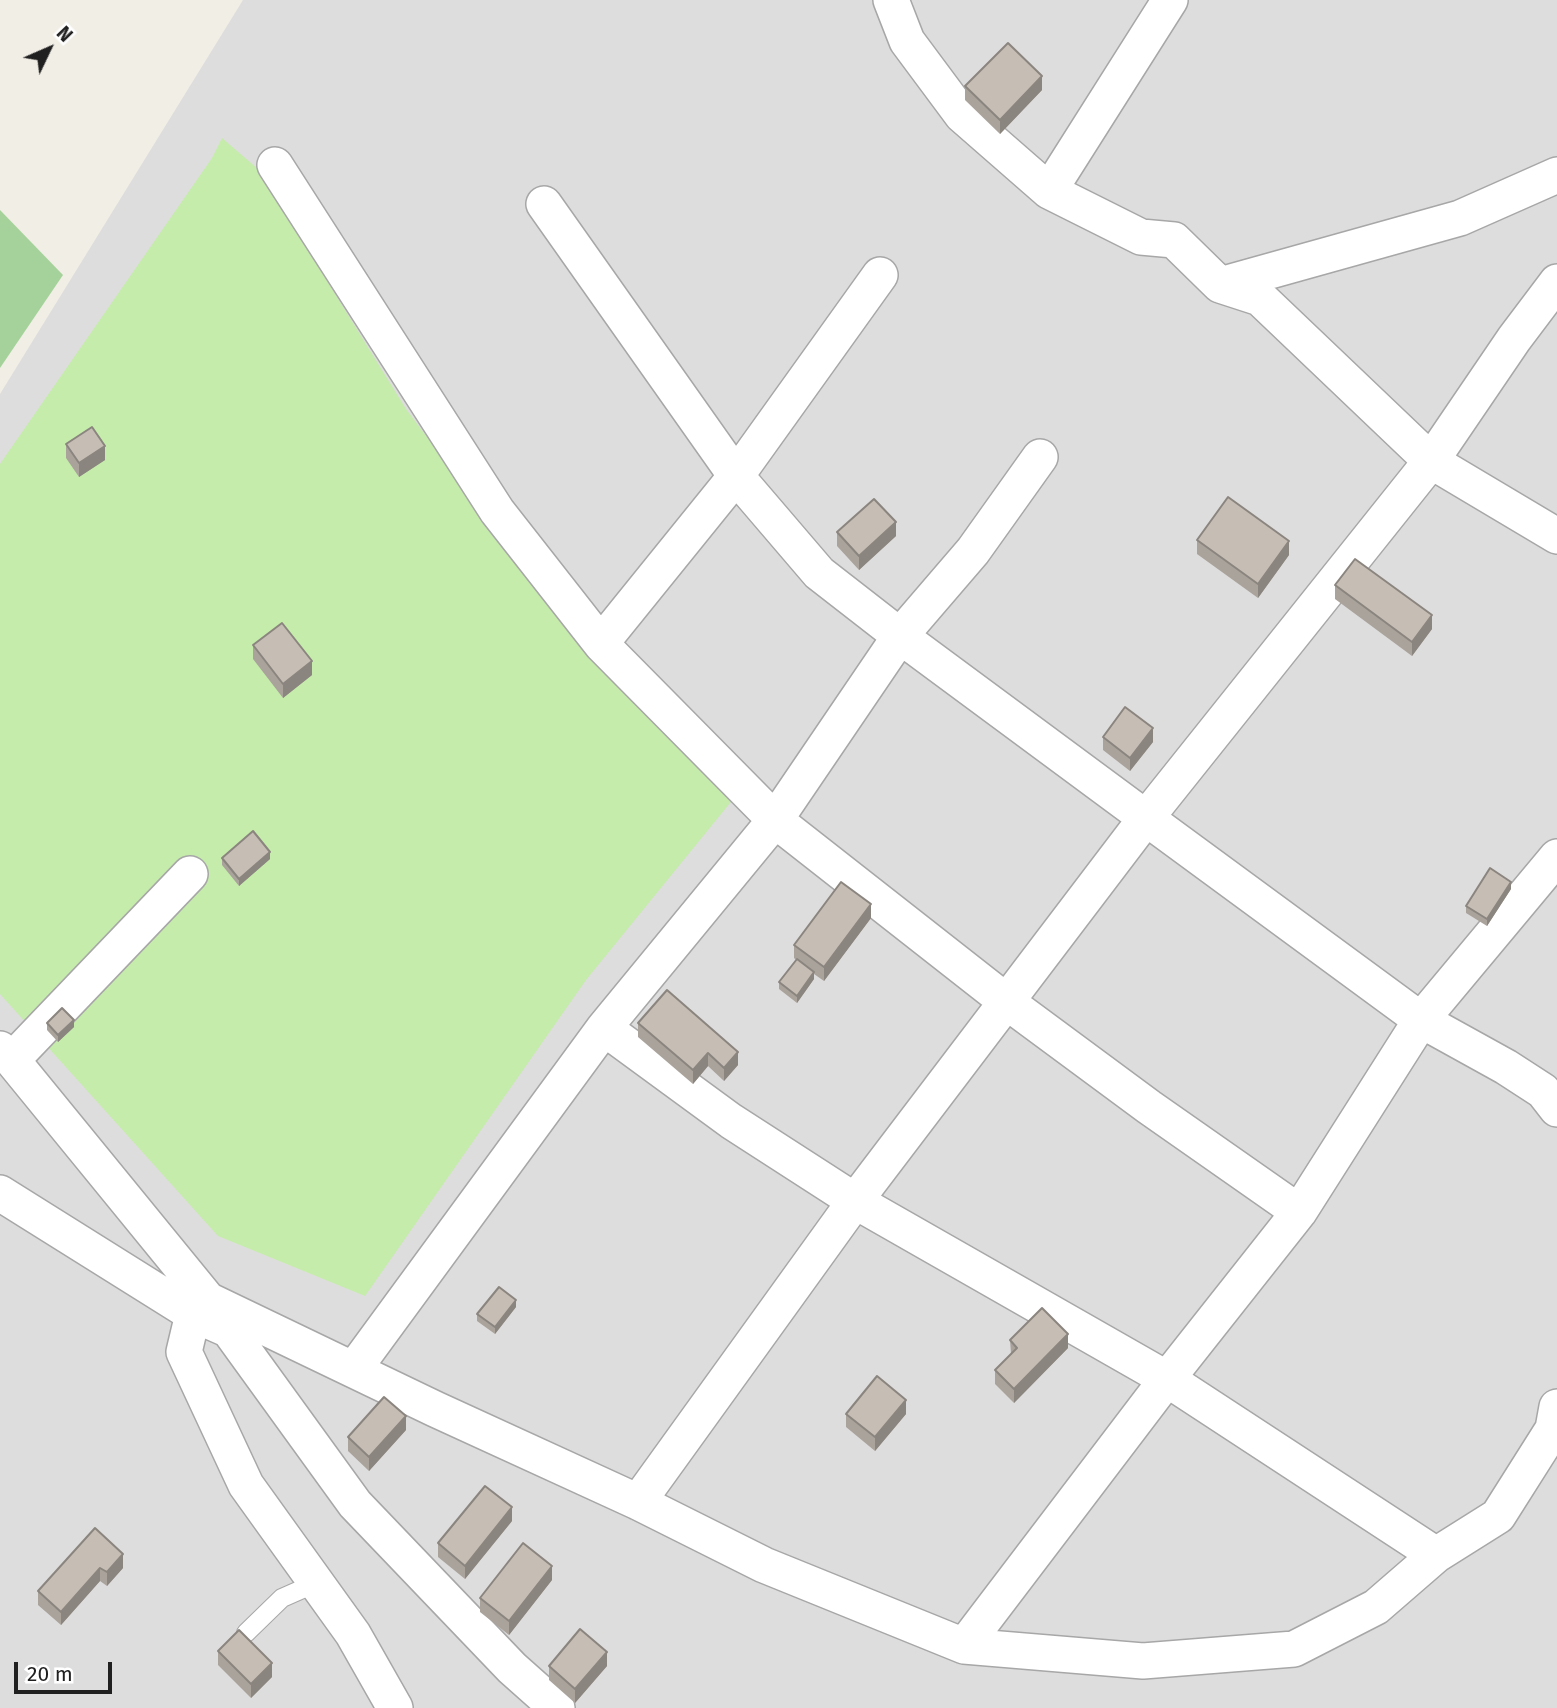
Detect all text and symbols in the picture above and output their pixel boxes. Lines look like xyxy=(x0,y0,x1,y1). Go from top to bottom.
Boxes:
north arrow xyxy=(14,14,84,84)
text: N xyxy=(52,22,77,47)
scale bar xyxy=(18,1648,116,1692)
text: 20 m xyxy=(27,1661,73,1687)

